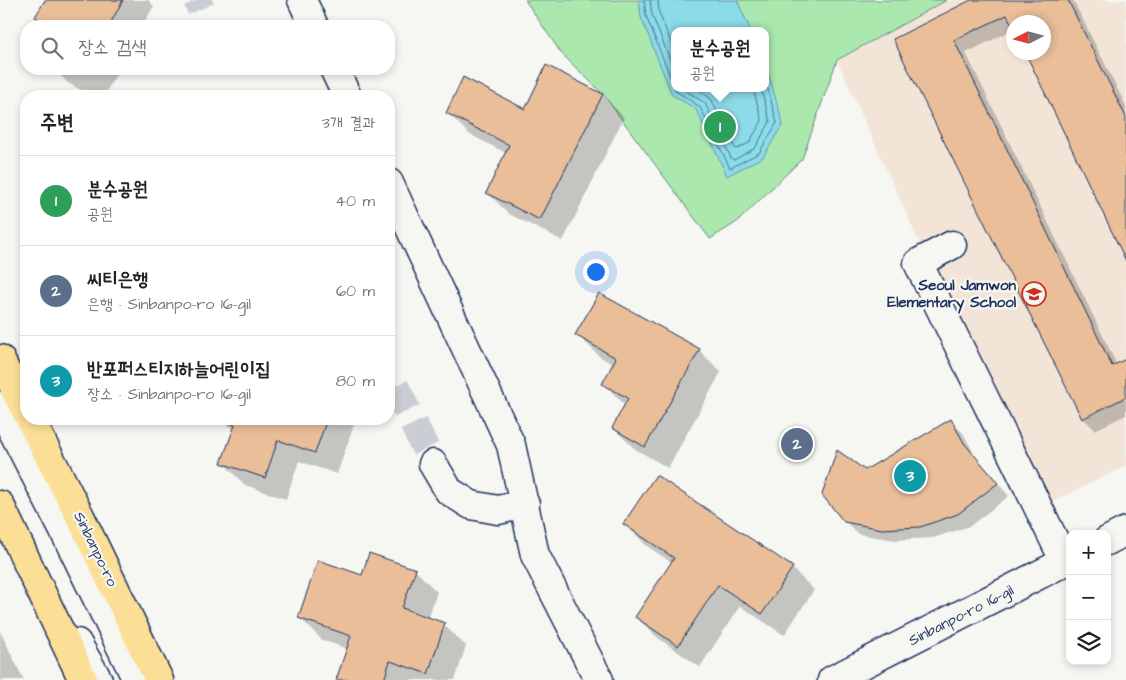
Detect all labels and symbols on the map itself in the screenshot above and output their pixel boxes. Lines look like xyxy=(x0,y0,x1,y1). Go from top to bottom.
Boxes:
north arrow xyxy=(1006,15,1051,60)
pin: 1 xyxy=(704,108,736,146)
your location xyxy=(583,259,609,285)
place label: Seoul Jamwon Elementary School xyxy=(887,275,1017,314)
school or university icon: Seoul Jamwon Elementary School xyxy=(1021,281,1047,307)
pin: 2 xyxy=(781,425,813,463)
pin: 3 xyxy=(894,457,926,495)
street label: Sinbanpo-ro xyxy=(68,508,123,591)
street label: Sinbanpo-ro 16-gil xyxy=(905,580,1018,652)

